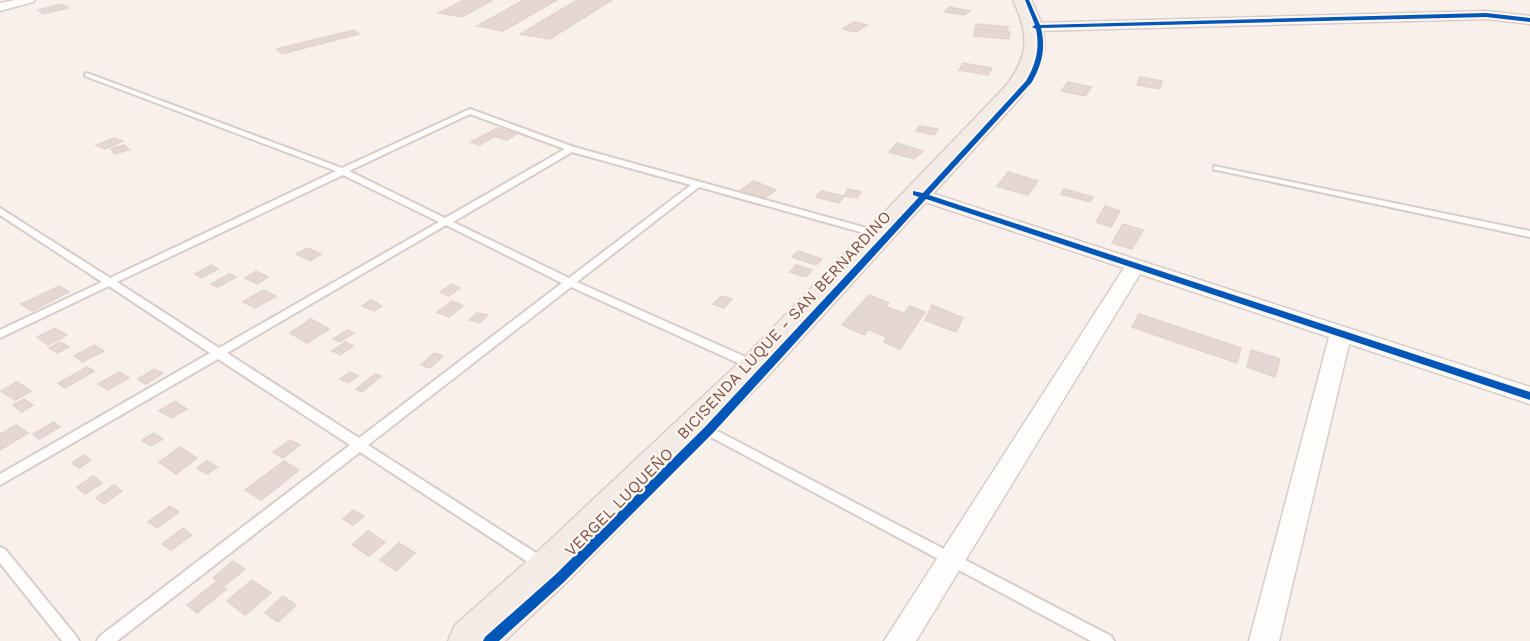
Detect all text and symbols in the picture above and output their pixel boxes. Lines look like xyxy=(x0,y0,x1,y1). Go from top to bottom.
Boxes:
street label: BICISENDA LUQUE - SAN BERNARDINO xyxy=(673,207,895,443)
street label: VERGEL LUQUEÑO xyxy=(561,444,677,560)

